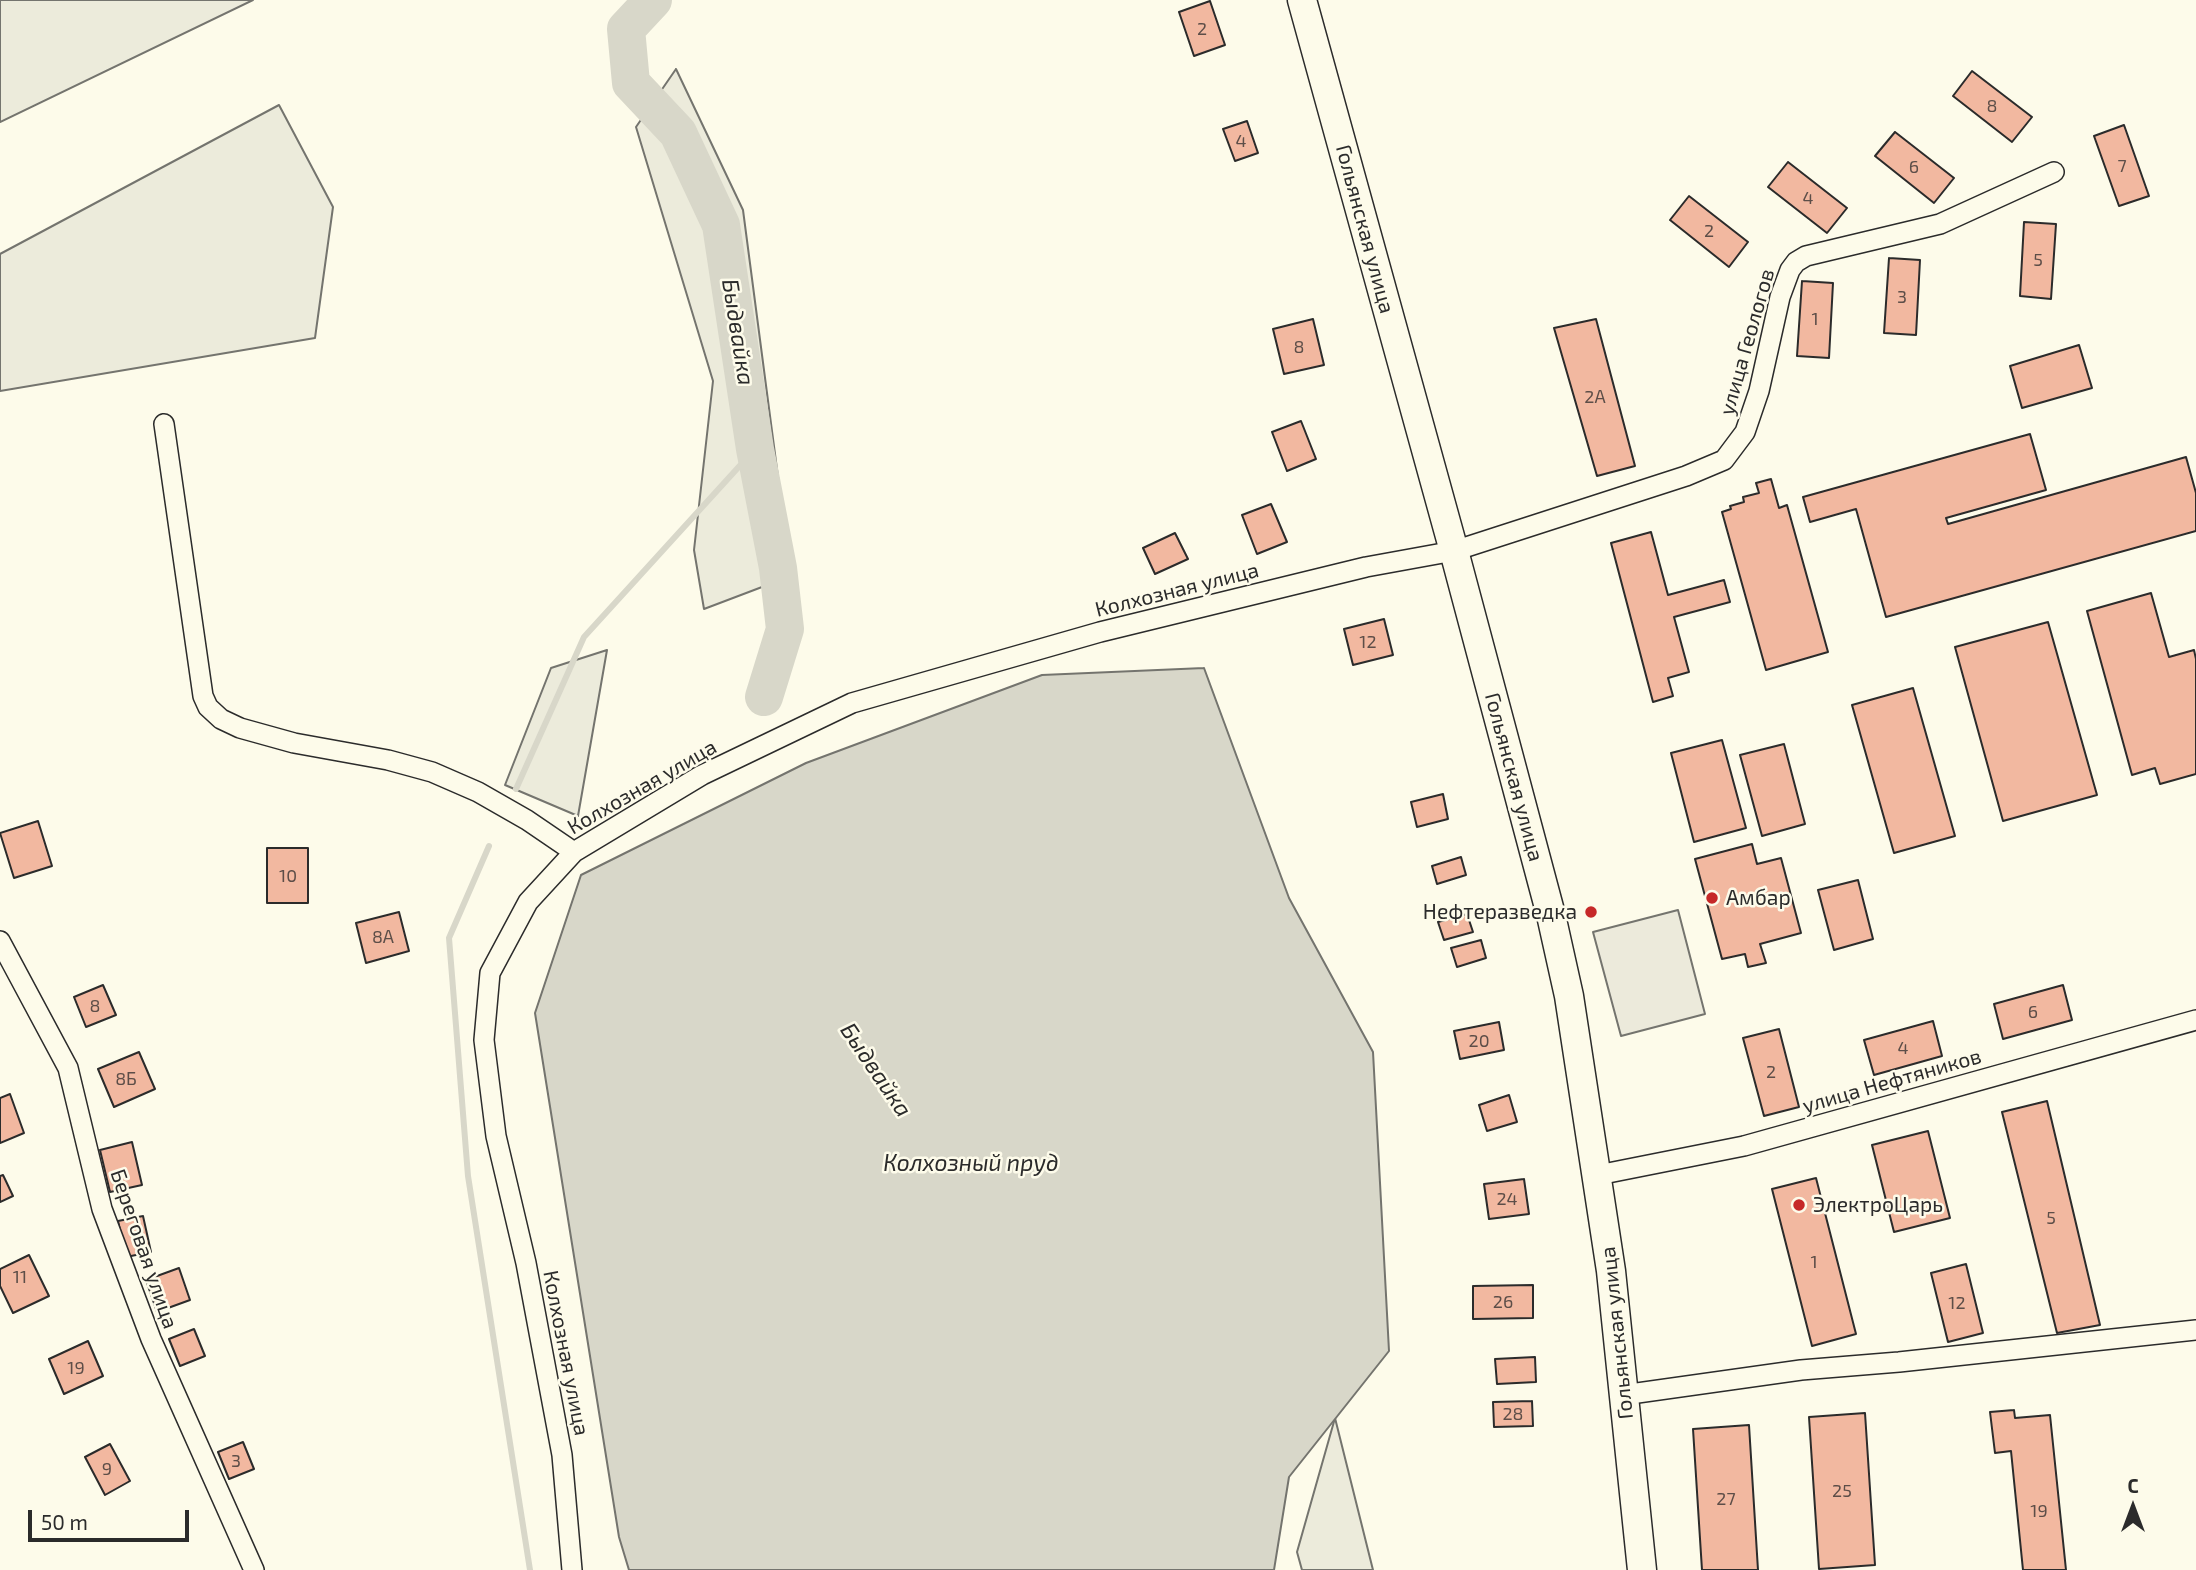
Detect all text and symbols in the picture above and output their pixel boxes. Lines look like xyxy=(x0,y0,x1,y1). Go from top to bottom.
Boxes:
house number: 2 xyxy=(1197,18,1207,40)
house number: 8 xyxy=(1987,95,1997,117)
house number: 4 xyxy=(1235,130,1247,152)
street label: Гольянская улица xyxy=(1330,142,1400,316)
house number: 7 xyxy=(2117,155,2127,177)
house number: 6 xyxy=(1909,156,1919,178)
house number: 4 xyxy=(1802,187,1814,209)
house number: 2 xyxy=(1704,220,1714,242)
house number: 5 xyxy=(2033,249,2043,271)
street label: улица Геологов xyxy=(1714,266,1780,418)
water label: Быдвайка xyxy=(716,277,760,387)
house number: 3 xyxy=(1897,286,1907,308)
house number: 1 xyxy=(1811,308,1819,330)
house number: 8 xyxy=(1294,336,1304,358)
house number: 2А xyxy=(1584,386,1606,408)
street label: Колхозная улица xyxy=(1093,557,1261,623)
house number: 12 xyxy=(1359,631,1377,653)
street label: Гольянская улица xyxy=(1479,690,1549,864)
street label: Колхозная улица xyxy=(563,734,721,840)
house number: 10 xyxy=(279,865,297,887)
place label: Амбар xyxy=(1726,885,1791,911)
marker: Амбар xyxy=(1704,890,1720,906)
place label: Нефтеразведка xyxy=(1423,899,1577,925)
marker: Нефтеразведка xyxy=(1583,904,1599,920)
house number: 8А xyxy=(372,926,394,948)
house number: 8 xyxy=(90,995,100,1017)
house number: 6 xyxy=(2028,1001,2038,1023)
water label: Быдвайка xyxy=(835,1018,917,1122)
house number: 20 xyxy=(1469,1030,1489,1052)
house number: 4 xyxy=(1897,1037,1909,1059)
street label: улица Нефтяников xyxy=(1800,1043,1984,1119)
house number: 2 xyxy=(1766,1061,1776,1083)
house number: 8Б xyxy=(115,1068,137,1090)
water label: Колхозный пруд xyxy=(883,1149,1059,1177)
street label: Береговая улица xyxy=(105,1166,183,1332)
house number: 24 xyxy=(1496,1188,1518,1210)
place label: ЭлектроЦарь xyxy=(1813,1192,1943,1218)
marker: ЭлектроЦарь xyxy=(1791,1197,1807,1213)
house number: 5 xyxy=(2046,1207,2056,1229)
street label: Гольянская улица xyxy=(1595,1245,1639,1421)
house number: 1 xyxy=(1810,1251,1818,1273)
house number: 11 xyxy=(13,1266,27,1288)
street label: Колхозная улица xyxy=(538,1268,594,1438)
house number: 26 xyxy=(1493,1291,1513,1313)
house number: 12 xyxy=(1948,1292,1966,1314)
house number: 19 xyxy=(67,1357,85,1379)
house number: 28 xyxy=(1502,1403,1524,1425)
house number: 3 xyxy=(231,1450,241,1472)
house number: 9 xyxy=(102,1458,112,1480)
north arrow xyxy=(2098,1472,2168,1542)
text: С xyxy=(2127,1474,2139,1497)
house number: 25 xyxy=(1832,1480,1852,1502)
house number: 27 xyxy=(1716,1488,1736,1510)
scale bar xyxy=(32,1496,192,1540)
house number: 19 xyxy=(2030,1500,2048,1522)
text: 50 m xyxy=(41,1509,88,1534)

